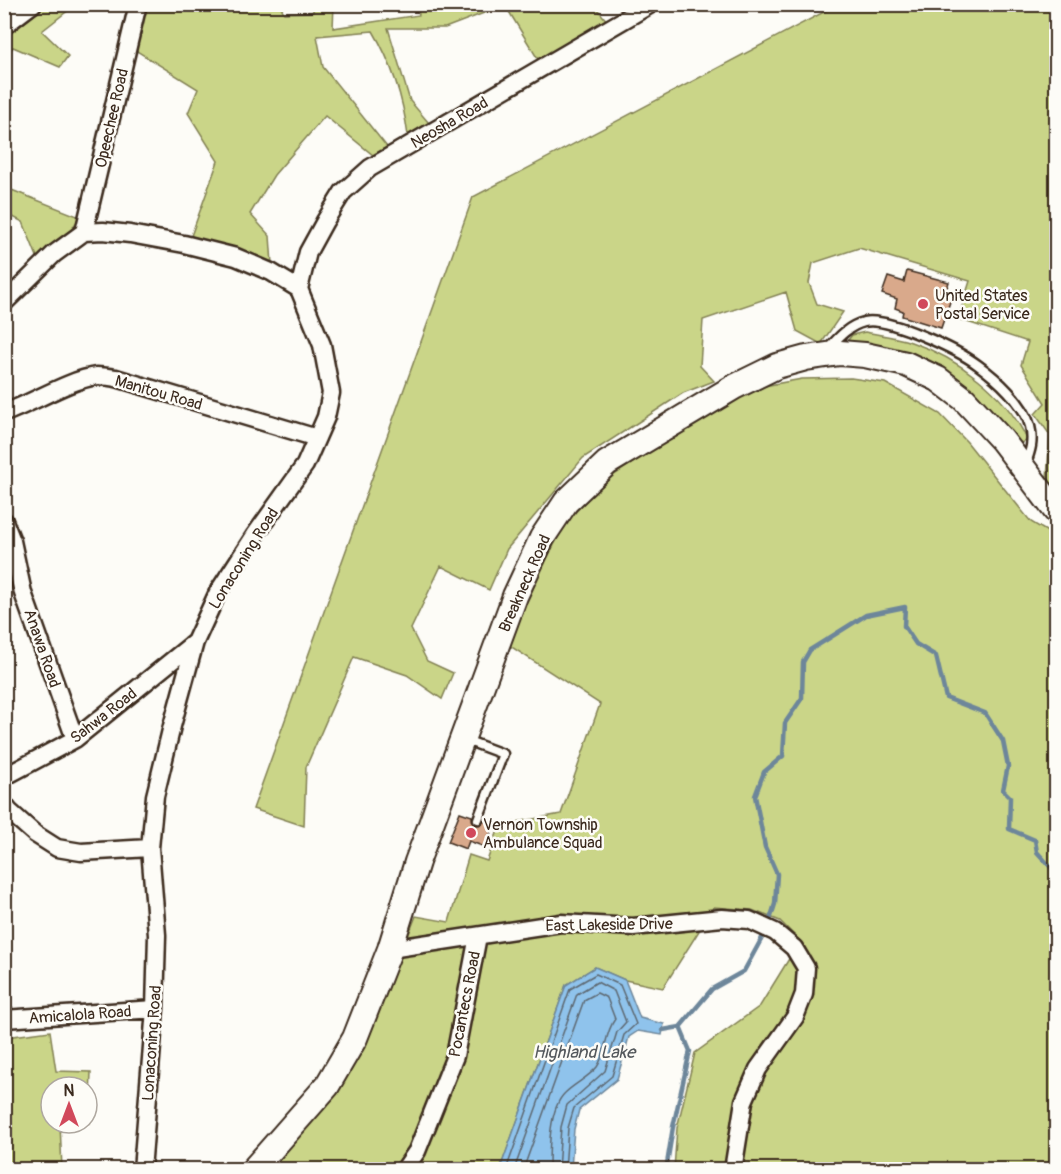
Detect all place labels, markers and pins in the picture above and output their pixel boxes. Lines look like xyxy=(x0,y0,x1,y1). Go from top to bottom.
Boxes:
place label: United States Postal Service xyxy=(935,286,1030,324)
marker: United States Postal Service xyxy=(916,297,930,311)
place label: Vernon Township Ambulance Squad xyxy=(483,815,603,853)
marker: Vernon Township Ambulance Squad xyxy=(464,826,478,840)

